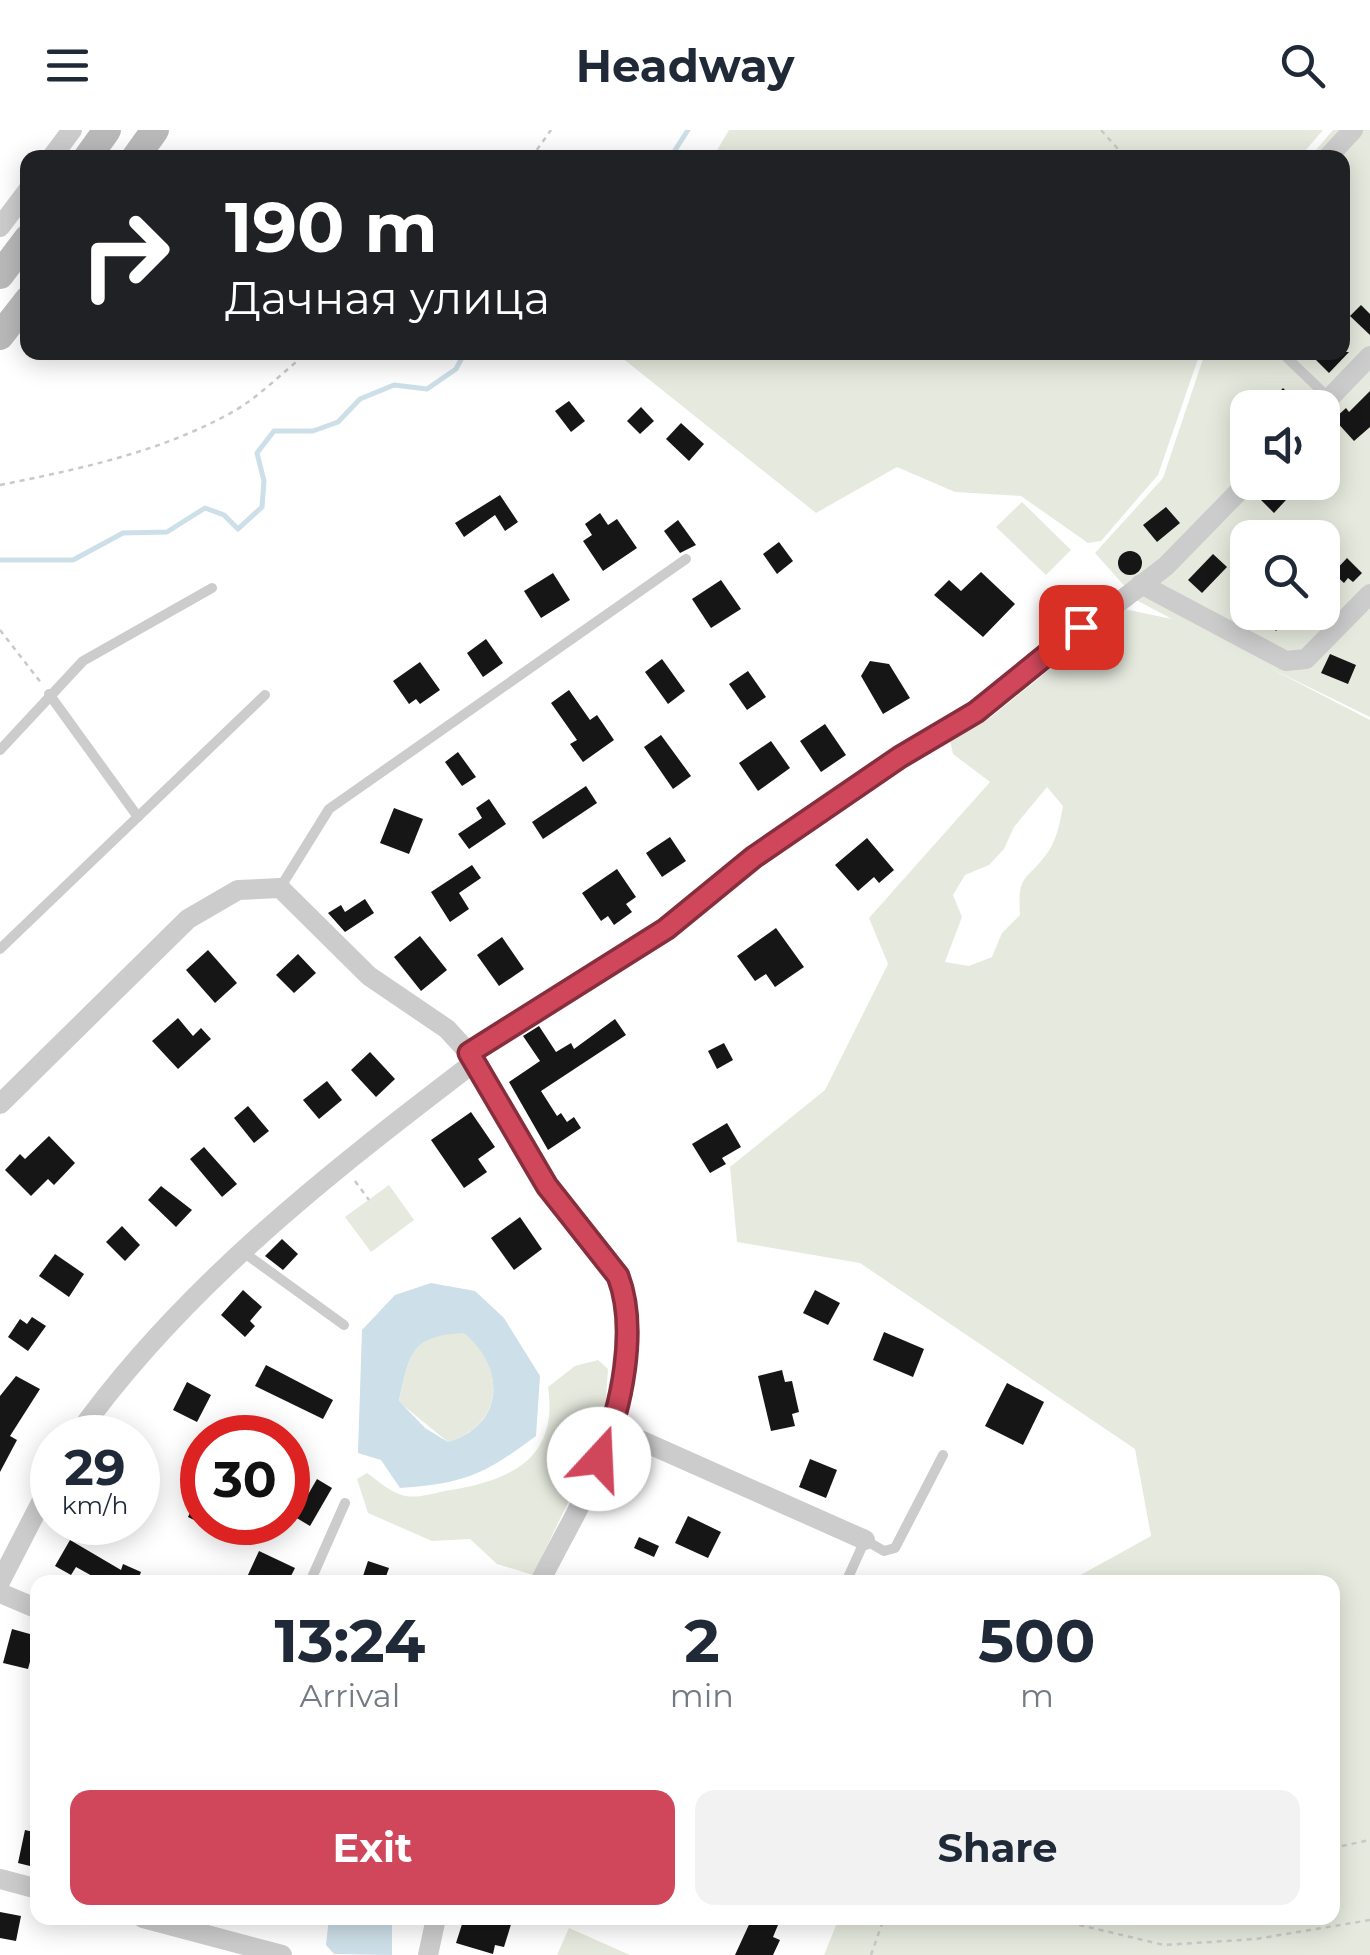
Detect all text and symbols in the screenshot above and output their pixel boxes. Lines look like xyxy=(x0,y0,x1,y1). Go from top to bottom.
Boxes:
icon: menu xyxy=(40,38,95,93)
text: Headway xyxy=(576,38,794,93)
icon: search xyxy=(1275,38,1330,93)
text: 190 m xyxy=(225,184,438,270)
icon: right xyxy=(60,190,190,320)
text: Дачная улица xyxy=(225,270,550,325)
map controls xyxy=(1230,390,1340,630)
button: sound xyxy=(1230,390,1340,500)
button: search xyxy=(1230,520,1340,630)
pin xyxy=(1039,585,1124,670)
icon: arrive xyxy=(1054,600,1109,655)
position arrow xyxy=(547,1407,651,1511)
speed limit sign: 30 xyxy=(180,1415,310,1545)
text: 29 xyxy=(64,1437,126,1498)
text: km/h xyxy=(62,1490,128,1520)
text: 13:24 xyxy=(274,1604,425,1677)
text: 2 xyxy=(684,1604,720,1677)
text: 500 xyxy=(978,1604,1096,1677)
text: Arrival xyxy=(299,1676,400,1715)
text: min xyxy=(670,1676,734,1715)
text: m xyxy=(1020,1676,1054,1715)
button: Exit xyxy=(70,1790,675,1905)
button: Share xyxy=(695,1790,1300,1905)

